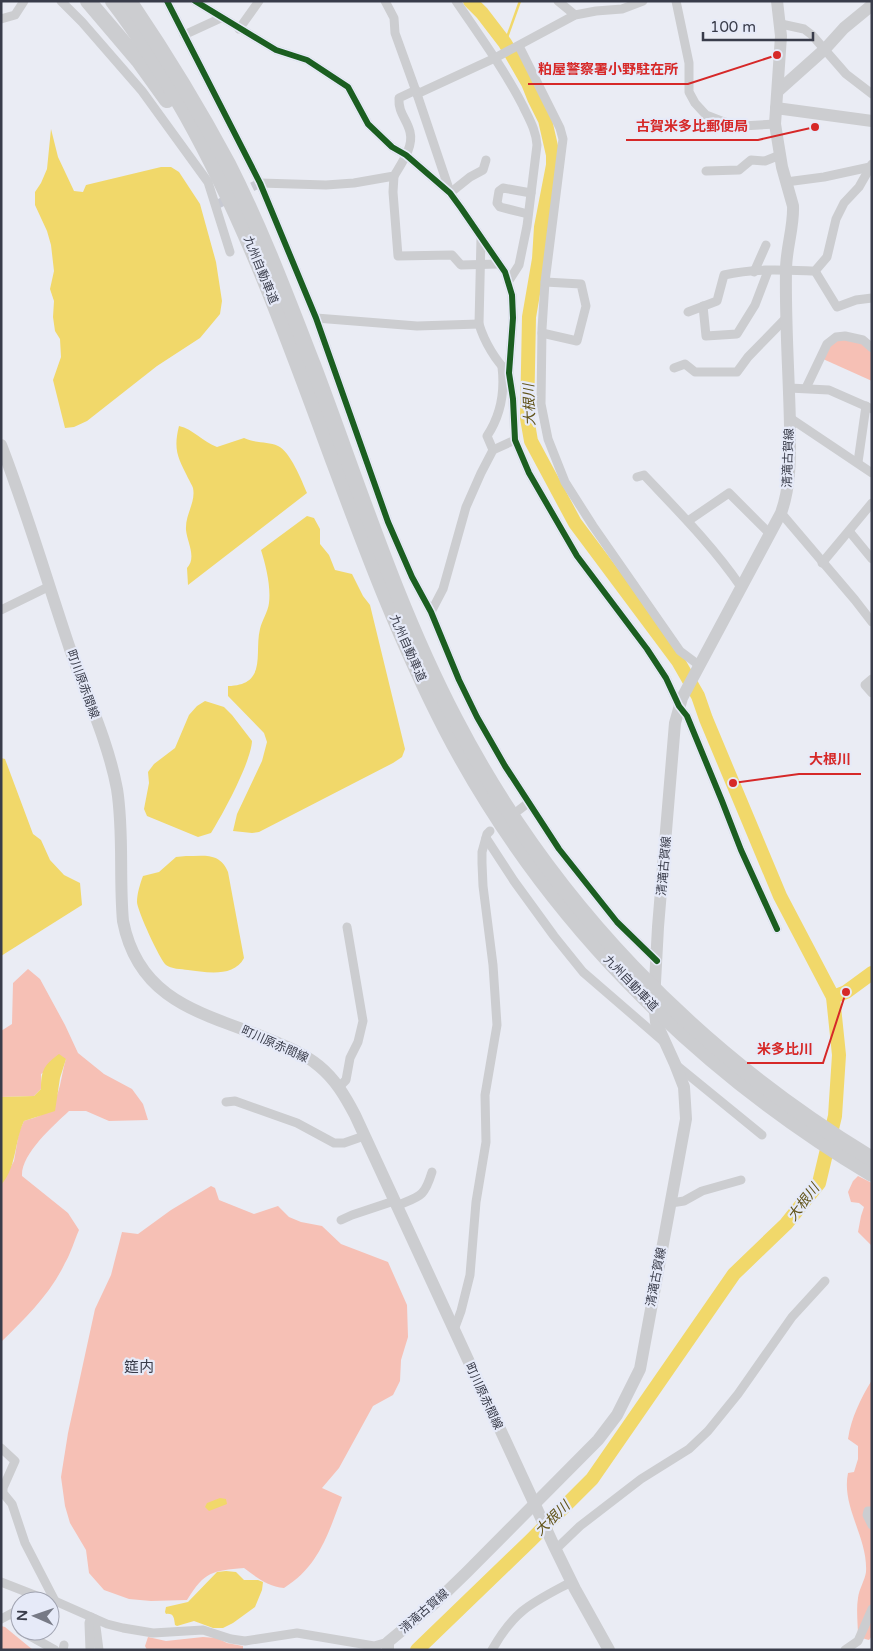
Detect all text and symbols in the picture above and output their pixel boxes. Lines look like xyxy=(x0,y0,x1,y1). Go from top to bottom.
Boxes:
scale bar xyxy=(703,10,813,42)
text: 100 m xyxy=(710,18,756,36)
callout: 粕屋警察署小野駐在所 xyxy=(528,55,688,84)
text: 粕屋警察署小野駐在所 xyxy=(538,61,678,78)
callout: 古賀米多比郵便局 xyxy=(626,111,758,140)
text: 古賀米多比郵便局 xyxy=(636,118,748,135)
street label: 九州自動車道 xyxy=(241,234,281,306)
water label: 大根川 xyxy=(520,382,539,426)
street label: 清滝古賀線 xyxy=(780,428,796,488)
street label: 九州自動車道 xyxy=(387,612,429,684)
street label: 町川原赤間線 xyxy=(64,648,102,720)
callout: 大根川 xyxy=(799,745,861,774)
text: 大根川 xyxy=(809,751,851,768)
street label: 清滝古賀線 xyxy=(654,835,674,897)
street label: 九州自動車道 xyxy=(601,952,661,1014)
street label: 町川原赤間線 xyxy=(239,1023,311,1065)
callout: 米多比川 xyxy=(747,1034,823,1063)
text: 米多比川 xyxy=(757,1041,813,1058)
water label: 大根川 xyxy=(784,1179,824,1224)
street label: 清滝古賀線 xyxy=(643,1246,669,1308)
district label: 筵内 xyxy=(124,1358,154,1376)
street label: 町川原赤間線 xyxy=(462,1360,506,1432)
water label: 大根川 xyxy=(531,1496,575,1539)
street label: 清滝古賀線 xyxy=(397,1586,451,1636)
north arrow xyxy=(10,1591,60,1641)
text: N xyxy=(14,1610,31,1621)

